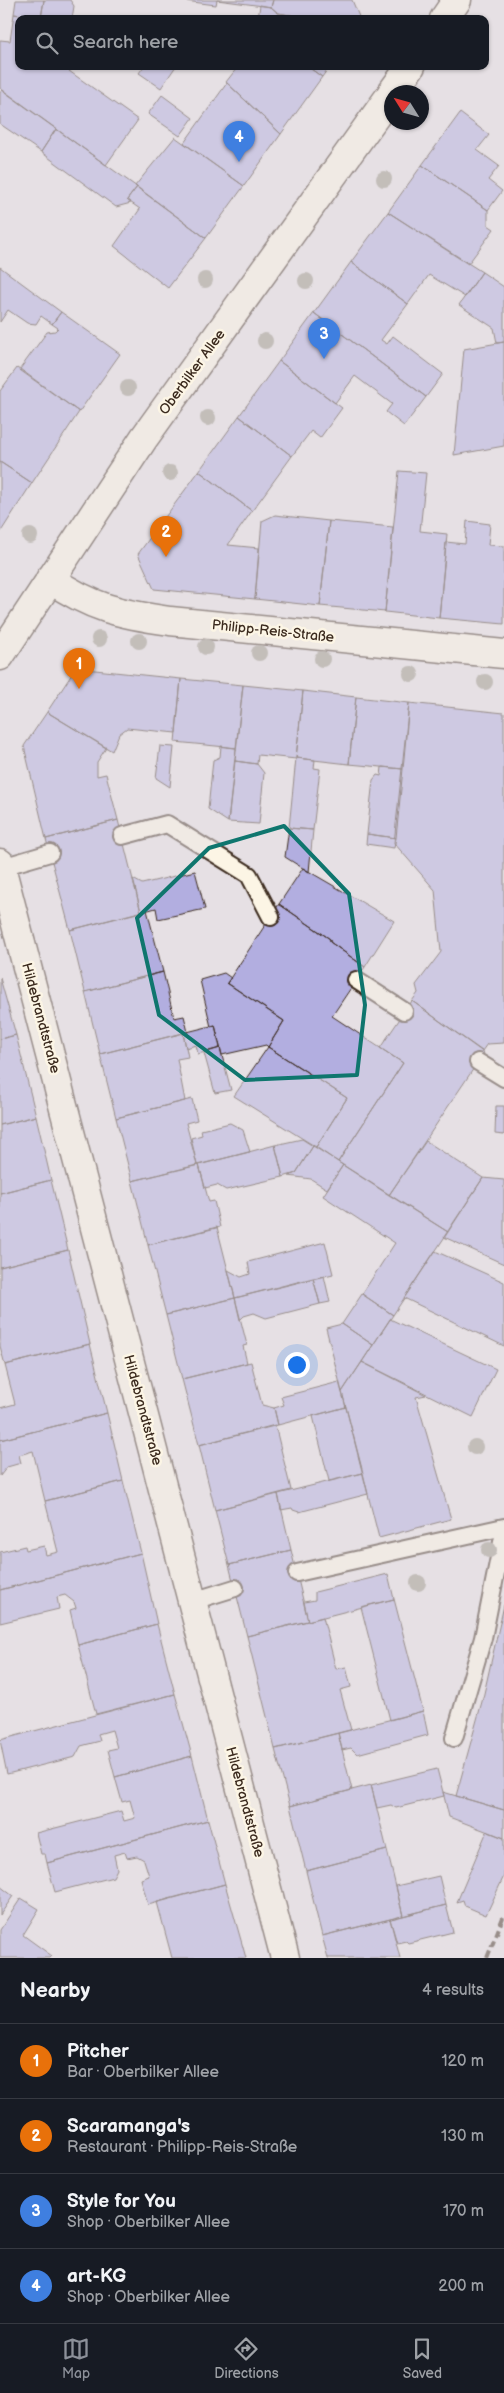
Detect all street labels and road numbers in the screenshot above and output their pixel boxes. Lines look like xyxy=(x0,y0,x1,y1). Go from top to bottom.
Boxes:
street label: Oberbilker Allee xyxy=(155,326,229,418)
street label: Philipp-Reis-Straße xyxy=(211,616,335,646)
street label: Hildebrandtstraße xyxy=(18,961,64,1075)
street label: Hildebrandtstraße xyxy=(120,1353,166,1467)
street label: Hildebrandtstraße xyxy=(222,1745,268,1859)

